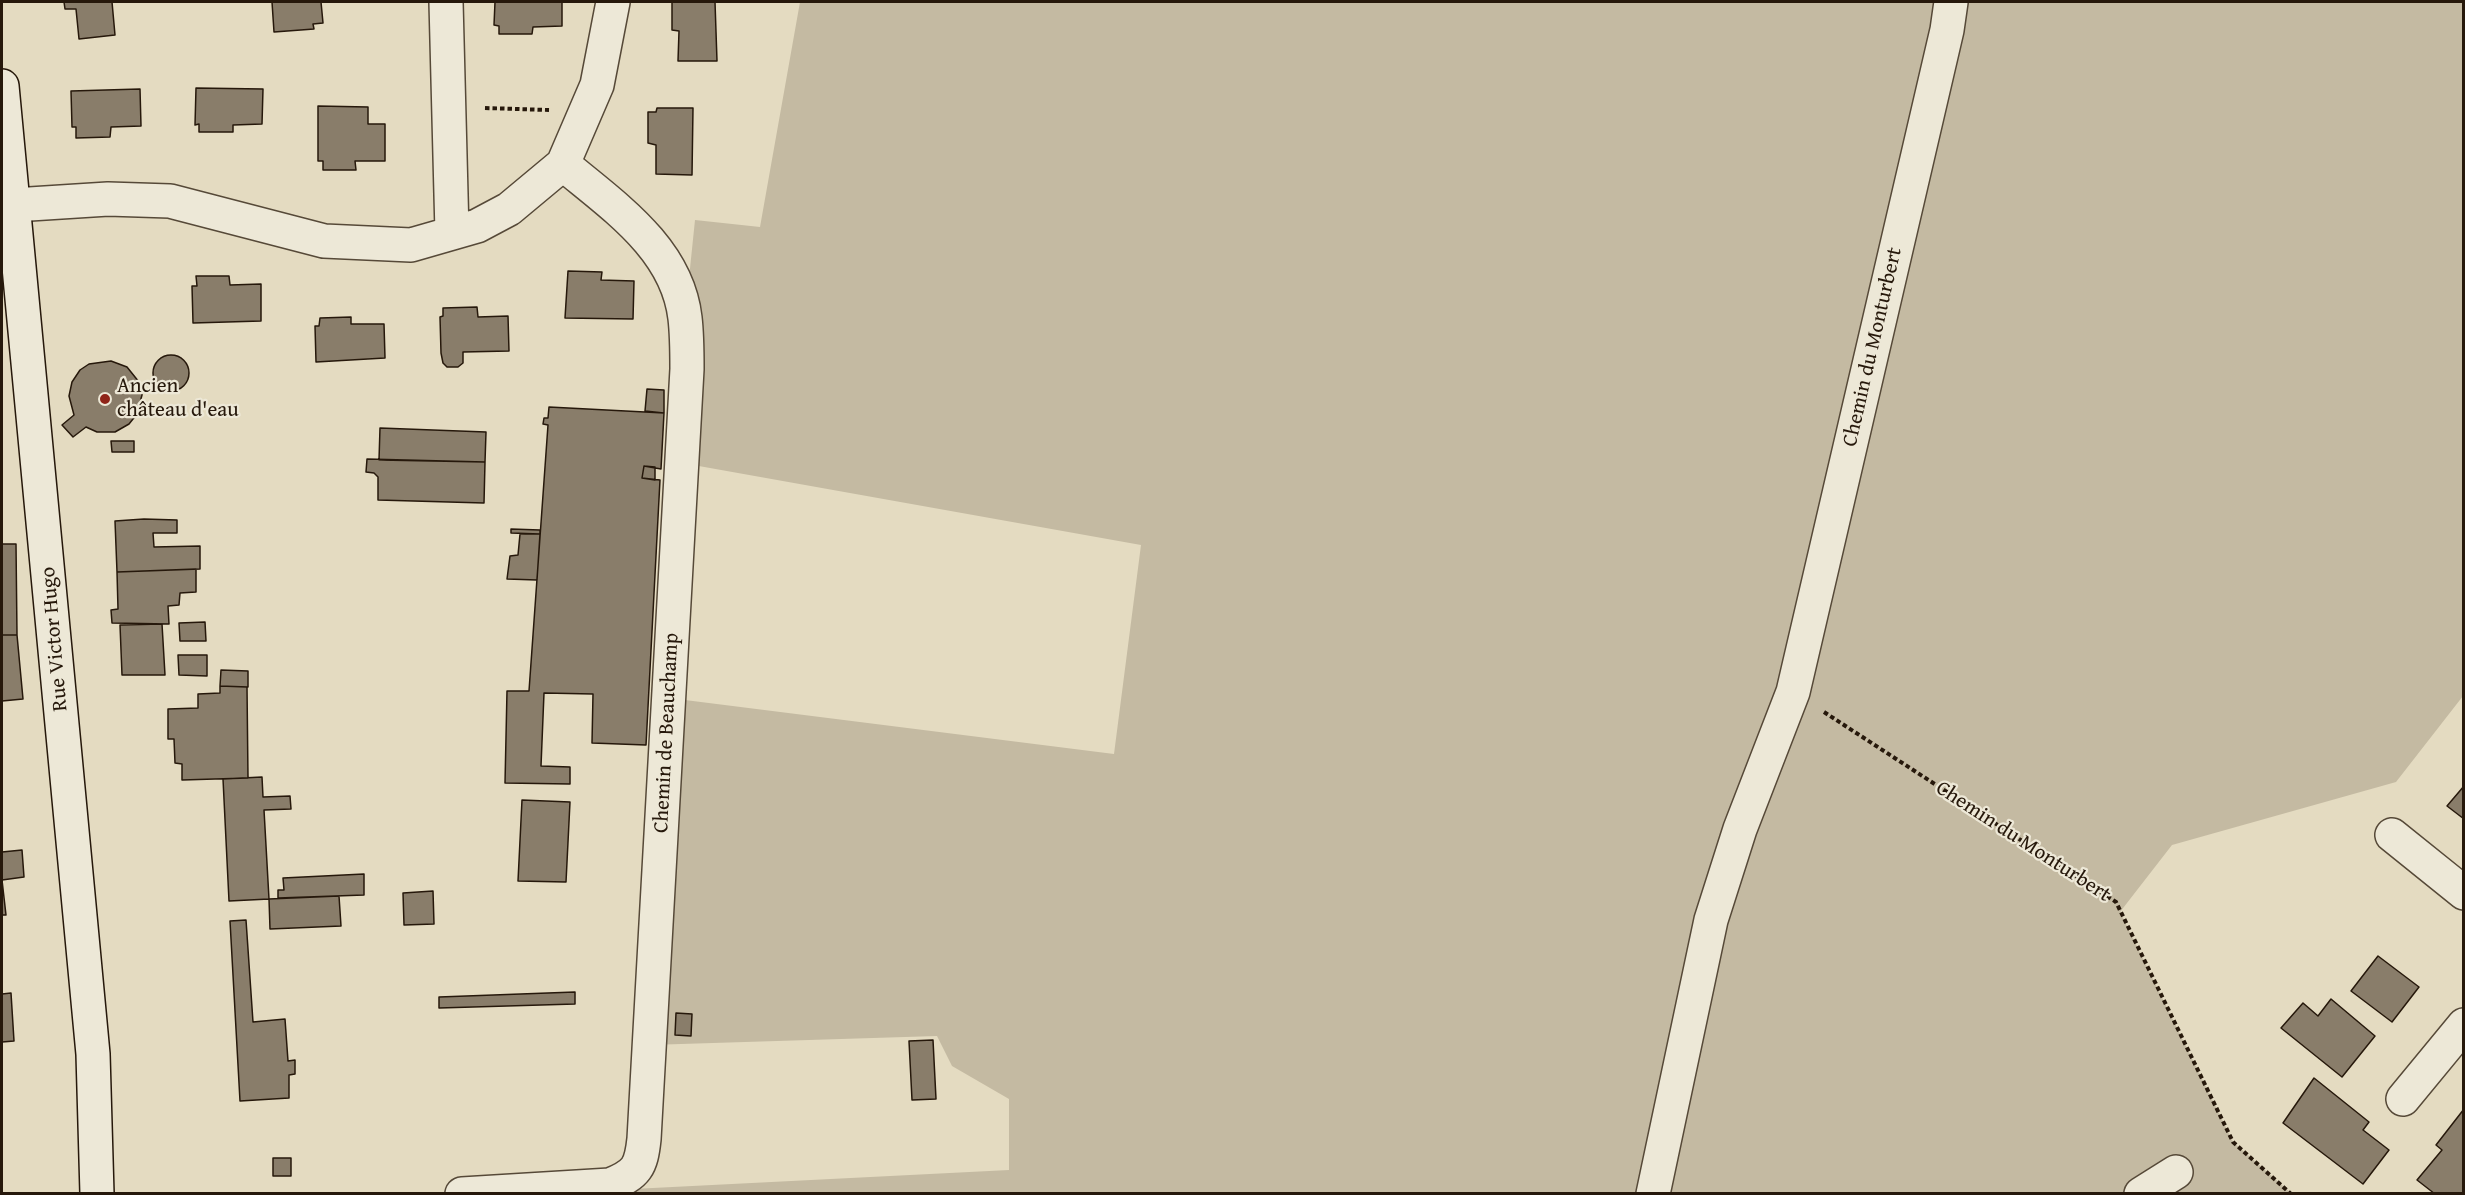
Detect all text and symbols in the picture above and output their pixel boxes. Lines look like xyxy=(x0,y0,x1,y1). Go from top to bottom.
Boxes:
street label: Chemin du Monturbert xyxy=(1838,245,1908,449)
place label: Ancien château d'eau xyxy=(117,374,239,424)
marker: Ancien château d'eau xyxy=(98,392,112,406)
street label: Rue Victor Hugo xyxy=(36,566,74,712)
street label: Chemin de Beauchamp xyxy=(649,632,685,834)
street label: Chemin du Monturbert xyxy=(1931,776,2115,908)

